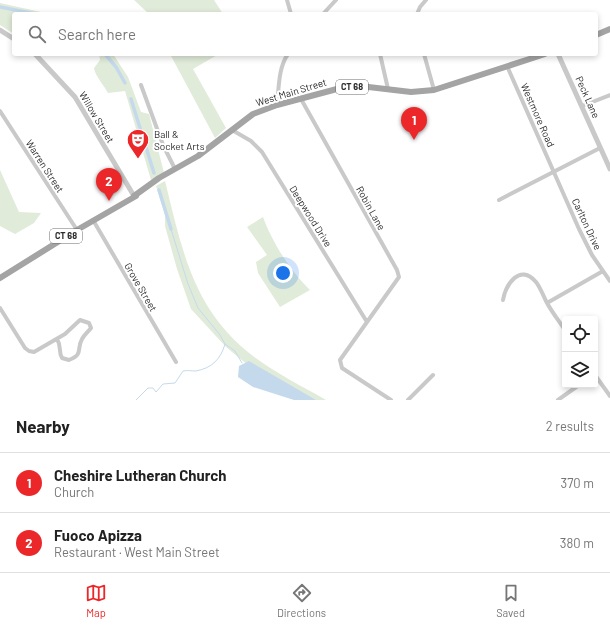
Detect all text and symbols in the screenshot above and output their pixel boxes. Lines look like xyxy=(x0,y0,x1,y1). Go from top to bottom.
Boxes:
search box xyxy=(12,12,598,56)
icon: search xyxy=(26,23,48,45)
text: Search here xyxy=(58,25,136,43)
street label: Peck Lane xyxy=(573,74,603,120)
street label: West Main Street xyxy=(254,75,328,108)
road number: CT 68 xyxy=(336,80,368,94)
street label: Westmore Road xyxy=(519,81,557,149)
street label: Willow Street xyxy=(77,89,117,145)
pin: 1 xyxy=(401,107,427,140)
theatre icon: Ball & Socket Arts xyxy=(125,127,151,160)
place label: Ball & Socket Arts xyxy=(154,128,205,152)
street label: Warren Street xyxy=(23,137,67,195)
pin: 2 xyxy=(96,168,122,201)
street label: Deepwood Drive xyxy=(287,183,335,249)
street label: Robin Lane xyxy=(354,184,388,232)
street label: Carlton Drive xyxy=(570,196,604,252)
road number: CT 68 xyxy=(50,229,82,243)
street label: Grove Street xyxy=(122,261,160,314)
your location xyxy=(273,263,293,283)
map controls xyxy=(562,316,598,388)
button: locate xyxy=(562,316,598,352)
button: layers xyxy=(562,352,598,388)
text: Nearby xyxy=(16,416,70,436)
text: 2 results xyxy=(546,418,594,434)
text: Cheshire Lutheran Church xyxy=(54,466,227,484)
text: 1 xyxy=(27,475,31,491)
text: 370 m xyxy=(560,475,594,491)
text: Church xyxy=(54,484,94,500)
text: Fuoco Apizza xyxy=(54,526,142,544)
text: 2 xyxy=(25,535,33,551)
text: 380 m xyxy=(560,535,594,551)
text: Restaurant · West Main Street xyxy=(54,544,220,560)
tab: Map xyxy=(85,582,107,619)
tab: Directions xyxy=(277,582,326,619)
tab: Saved xyxy=(496,582,525,619)

